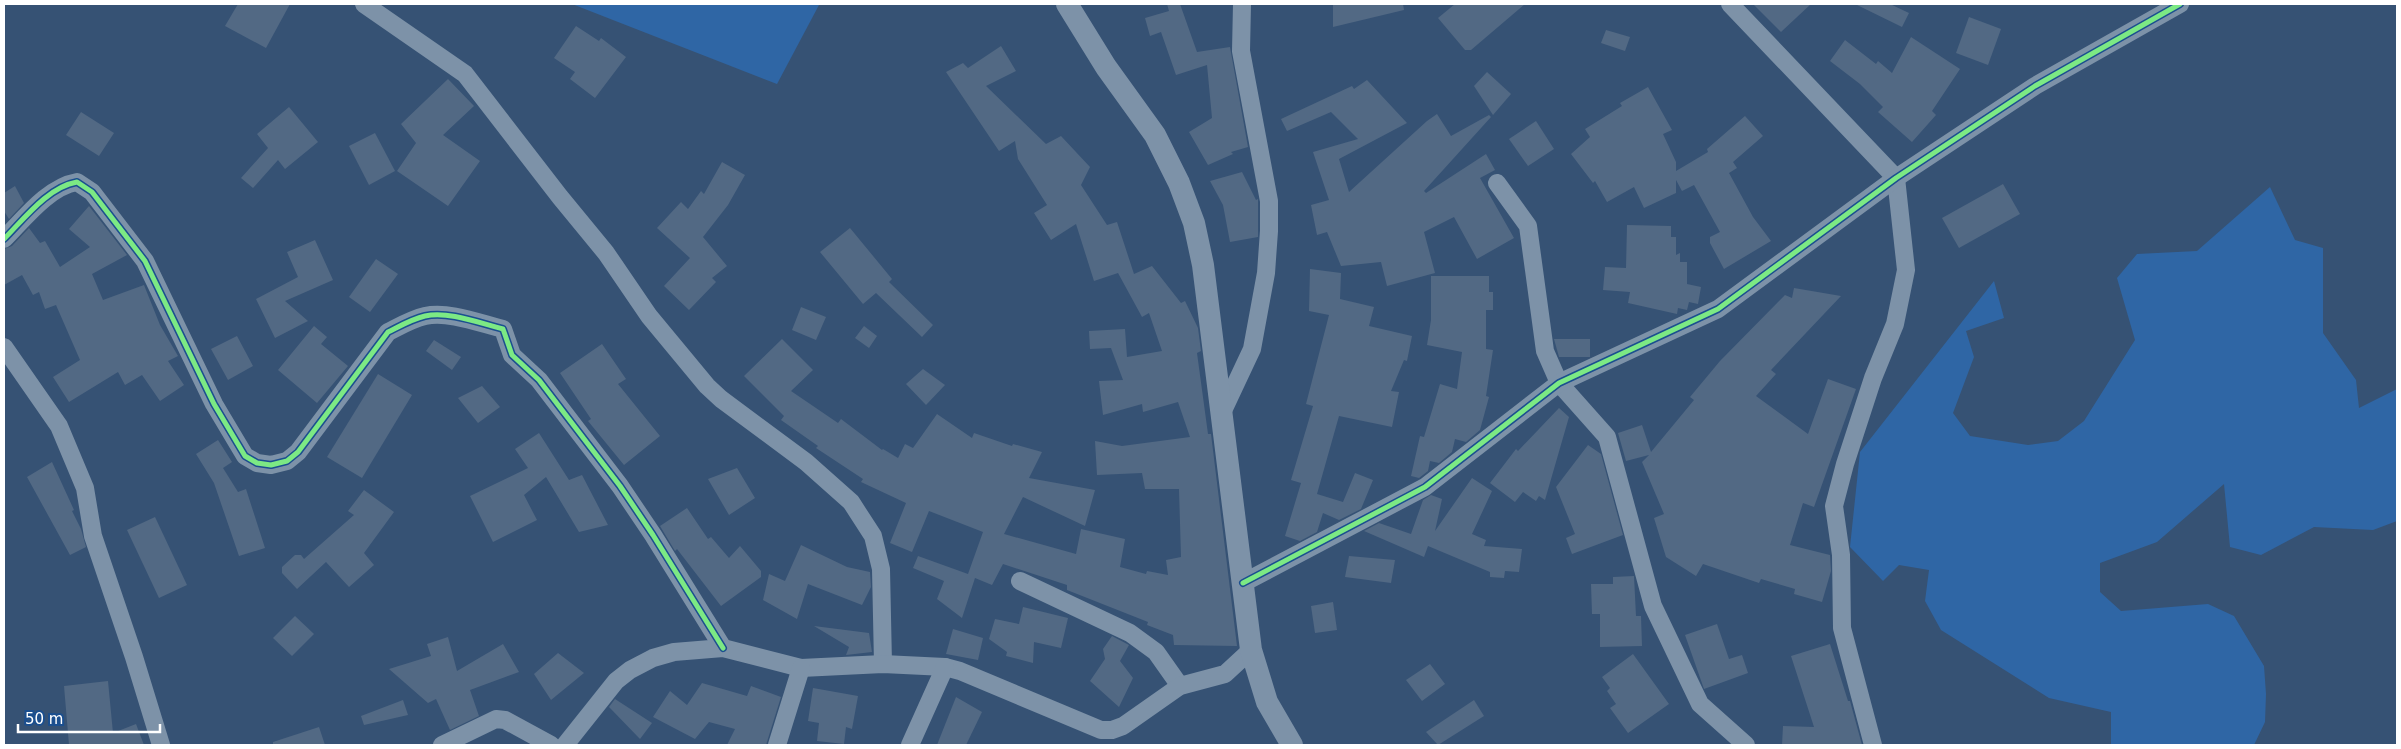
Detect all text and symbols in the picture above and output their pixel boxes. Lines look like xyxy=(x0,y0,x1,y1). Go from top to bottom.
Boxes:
scale bar xyxy=(18,702,160,734)
text: 50 m xyxy=(25,710,63,728)

